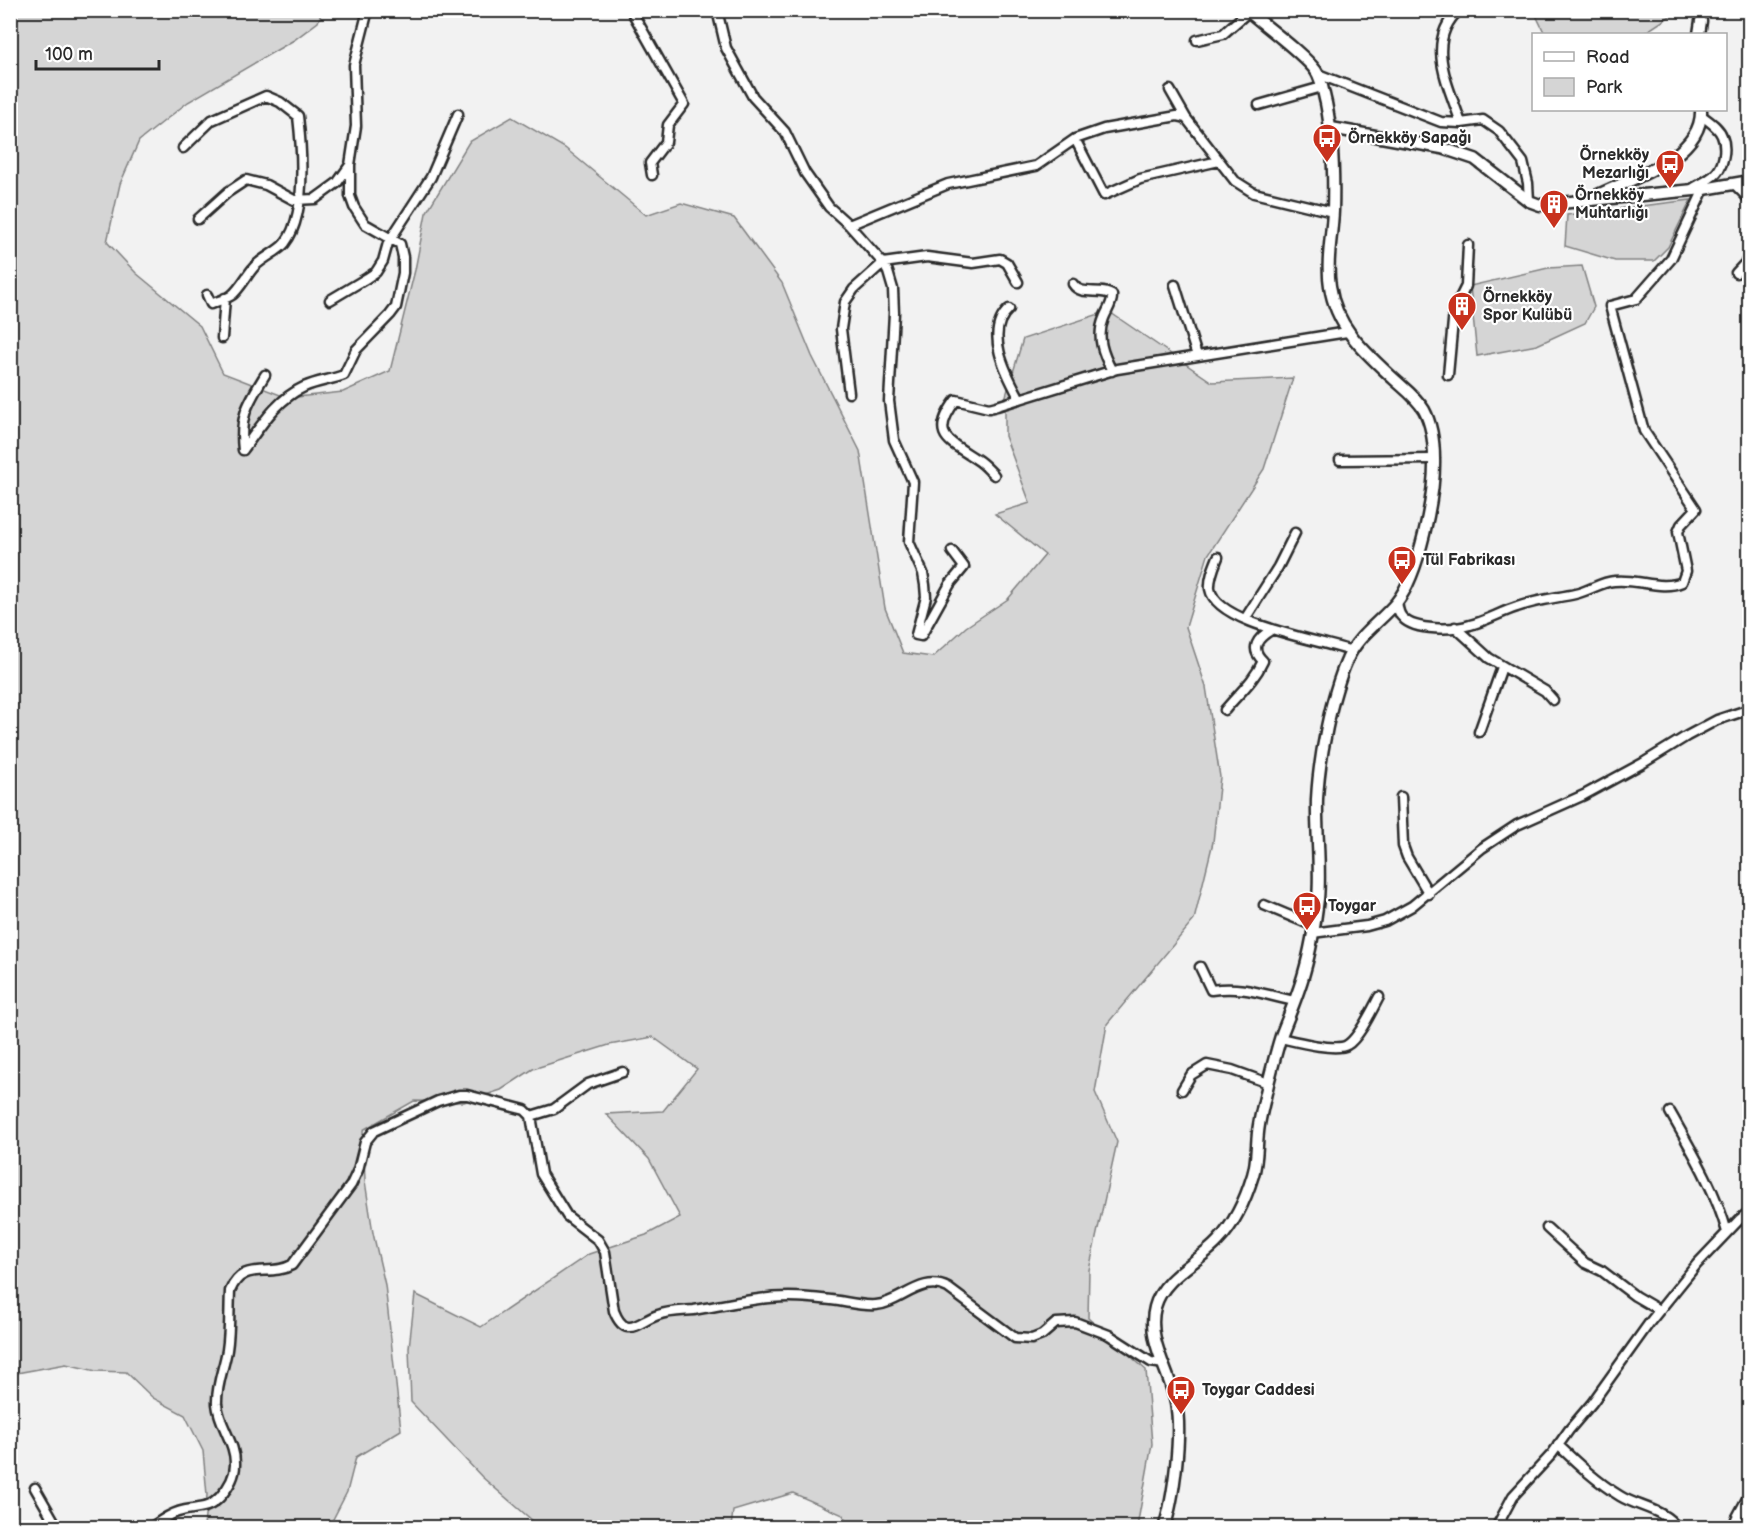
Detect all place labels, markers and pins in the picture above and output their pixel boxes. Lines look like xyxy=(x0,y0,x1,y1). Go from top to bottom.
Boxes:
bus stop icon: Örnekköy Sapağı xyxy=(1311,122,1343,164)
place label: Örnekköy Sapağı xyxy=(1348,127,1471,148)
place label: Örnekköy Mezarlığı xyxy=(1580,144,1650,183)
bus stop icon: Örnekköy Mezarlığı xyxy=(1654,148,1686,190)
place label: Örnekköy Muhtarlığı xyxy=(1575,184,1648,223)
building icon: Örnekköy Muhtarlığı xyxy=(1538,188,1570,230)
place label: Örnekköy Spor Kulübü xyxy=(1483,286,1572,325)
building icon: Örnekköy Spor Kulübü xyxy=(1446,290,1478,332)
bus stop icon: Tül Fabrikası xyxy=(1386,544,1418,586)
place label: Tül Fabrikası xyxy=(1423,551,1515,570)
bus stop icon: Toygar xyxy=(1291,890,1323,932)
place label: Toygar xyxy=(1328,897,1377,916)
bus stop icon: Toygar Caddesi xyxy=(1165,1374,1197,1416)
place label: Toygar Caddesi xyxy=(1202,1381,1315,1400)

